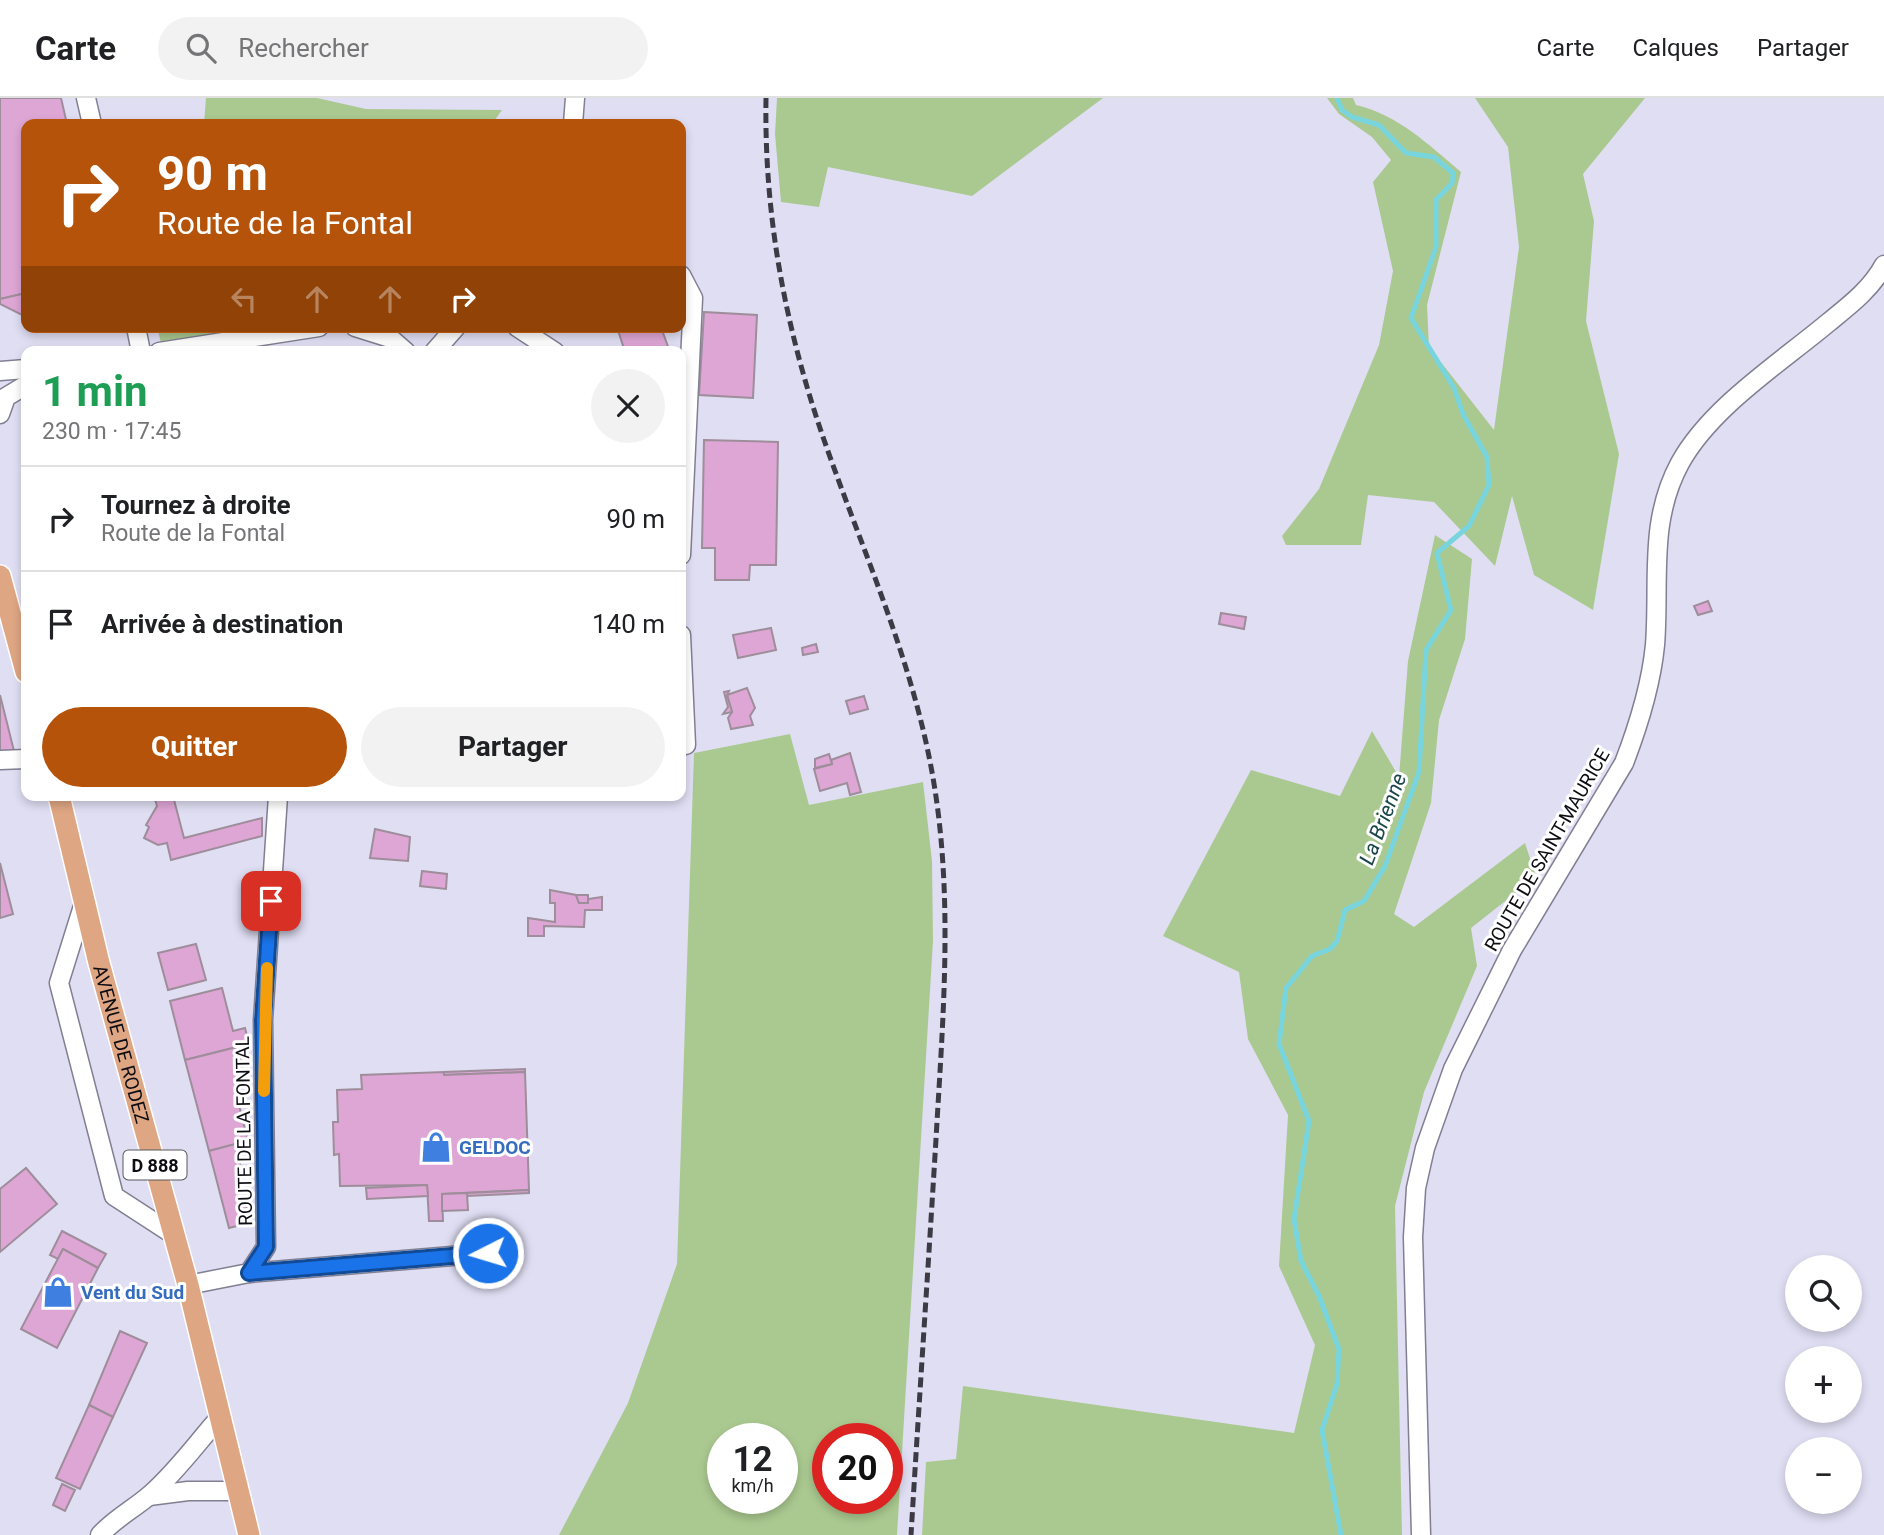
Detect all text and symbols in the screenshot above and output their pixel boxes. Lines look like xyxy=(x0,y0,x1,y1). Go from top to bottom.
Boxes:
search box xyxy=(158,17,648,80)
text: Carte xyxy=(35,29,116,68)
icon: search xyxy=(182,29,220,67)
text: Rechercher xyxy=(238,33,369,63)
text: Carte xyxy=(1536,34,1594,62)
text: Calques xyxy=(1632,34,1719,62)
text: Partager xyxy=(1757,34,1849,62)
text: 90 m xyxy=(157,145,268,202)
icon: right xyxy=(42,147,133,238)
text: Route de la Fontal xyxy=(157,204,413,242)
icon: left xyxy=(225,280,263,318)
icon: ahead xyxy=(298,280,336,318)
icon: ahead xyxy=(371,280,409,318)
icon: right xyxy=(444,280,482,318)
text: 1 min xyxy=(42,367,148,416)
button: close xyxy=(591,369,665,443)
text: 230 m · 17:45 xyxy=(42,418,181,445)
text: Tournez à droite xyxy=(101,490,291,520)
icon: right xyxy=(42,500,80,538)
text: 90 m xyxy=(607,504,665,534)
text: Route de la Fontal xyxy=(101,520,285,547)
icon: arrive xyxy=(42,605,80,643)
text: Arrivée à destination xyxy=(101,609,343,639)
text: 140 m xyxy=(592,609,665,639)
button: Quitter xyxy=(42,707,347,787)
button: Partager xyxy=(361,707,665,787)
street label: ROUTE DE SAINT-MAURICE xyxy=(1480,745,1615,955)
water label: La Brienne xyxy=(1355,770,1411,868)
pin xyxy=(241,871,301,931)
icon: arrive xyxy=(252,882,290,920)
street label: AVENUE DE RODEZ xyxy=(89,962,154,1126)
street label: ROUTE DE LA FONTAL xyxy=(231,1036,257,1226)
shop icon: GELDOC xyxy=(419,1130,453,1164)
place label: GELDOC xyxy=(459,1136,531,1159)
road number: D 888 xyxy=(124,1150,186,1180)
position arrow xyxy=(451,1216,525,1290)
map controls xyxy=(1785,1255,1862,1514)
button: search xyxy=(1785,1255,1862,1332)
shop icon: Vent du Sud xyxy=(41,1275,75,1309)
place label: Vent du Sud xyxy=(81,1281,184,1304)
button: + xyxy=(1785,1346,1862,1423)
speed limit sign: 20 xyxy=(812,1423,903,1514)
button: − xyxy=(1785,1437,1862,1514)
text: 12 xyxy=(732,1439,773,1480)
text: km/h xyxy=(731,1475,774,1496)

